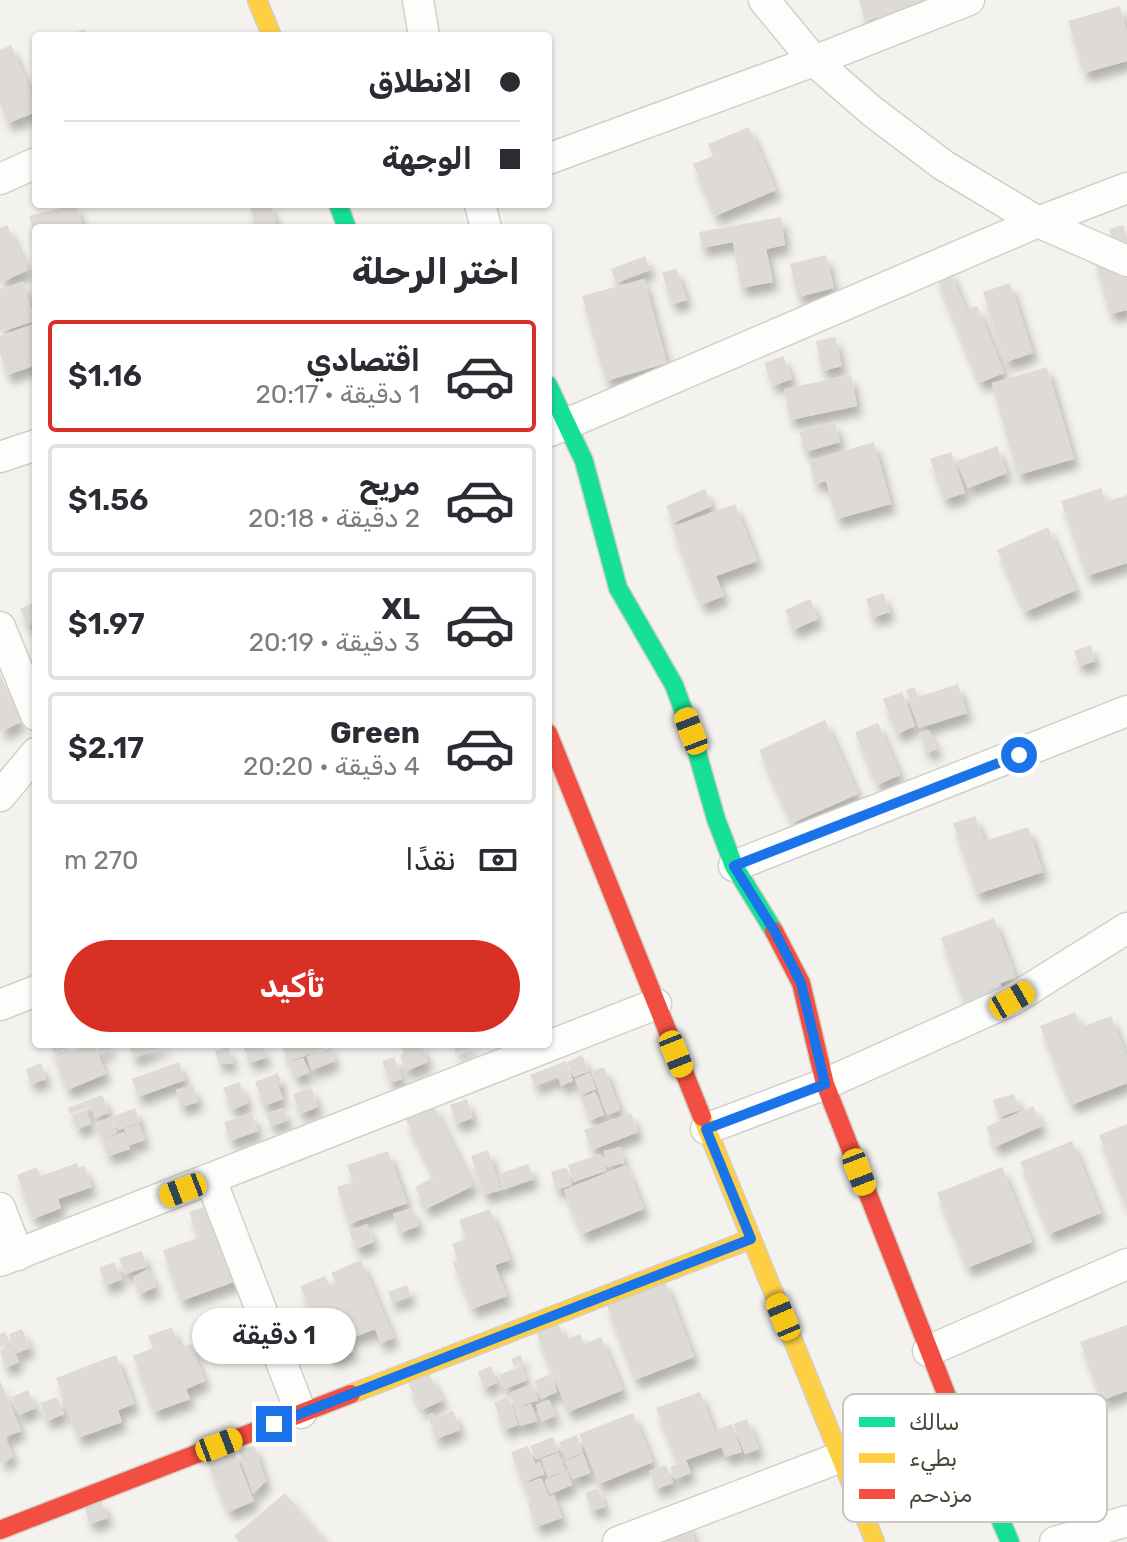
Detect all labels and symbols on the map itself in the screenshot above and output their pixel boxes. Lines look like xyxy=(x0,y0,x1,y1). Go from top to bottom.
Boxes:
car xyxy=(671,704,711,758)
route start xyxy=(1001,737,1037,773)
car xyxy=(985,978,1039,1022)
car xyxy=(656,1027,696,1081)
car xyxy=(839,1145,879,1199)
car xyxy=(156,1170,210,1210)
car xyxy=(763,1290,803,1344)
callout: 1 دقيقة xyxy=(192,1308,356,1364)
legend xyxy=(843,1394,1107,1522)
route end xyxy=(256,1406,292,1442)
text: سالك xyxy=(909,1409,960,1436)
car xyxy=(192,1425,246,1465)
text: بطيء xyxy=(909,1445,957,1475)
text: مزدحم xyxy=(909,1481,972,1509)

